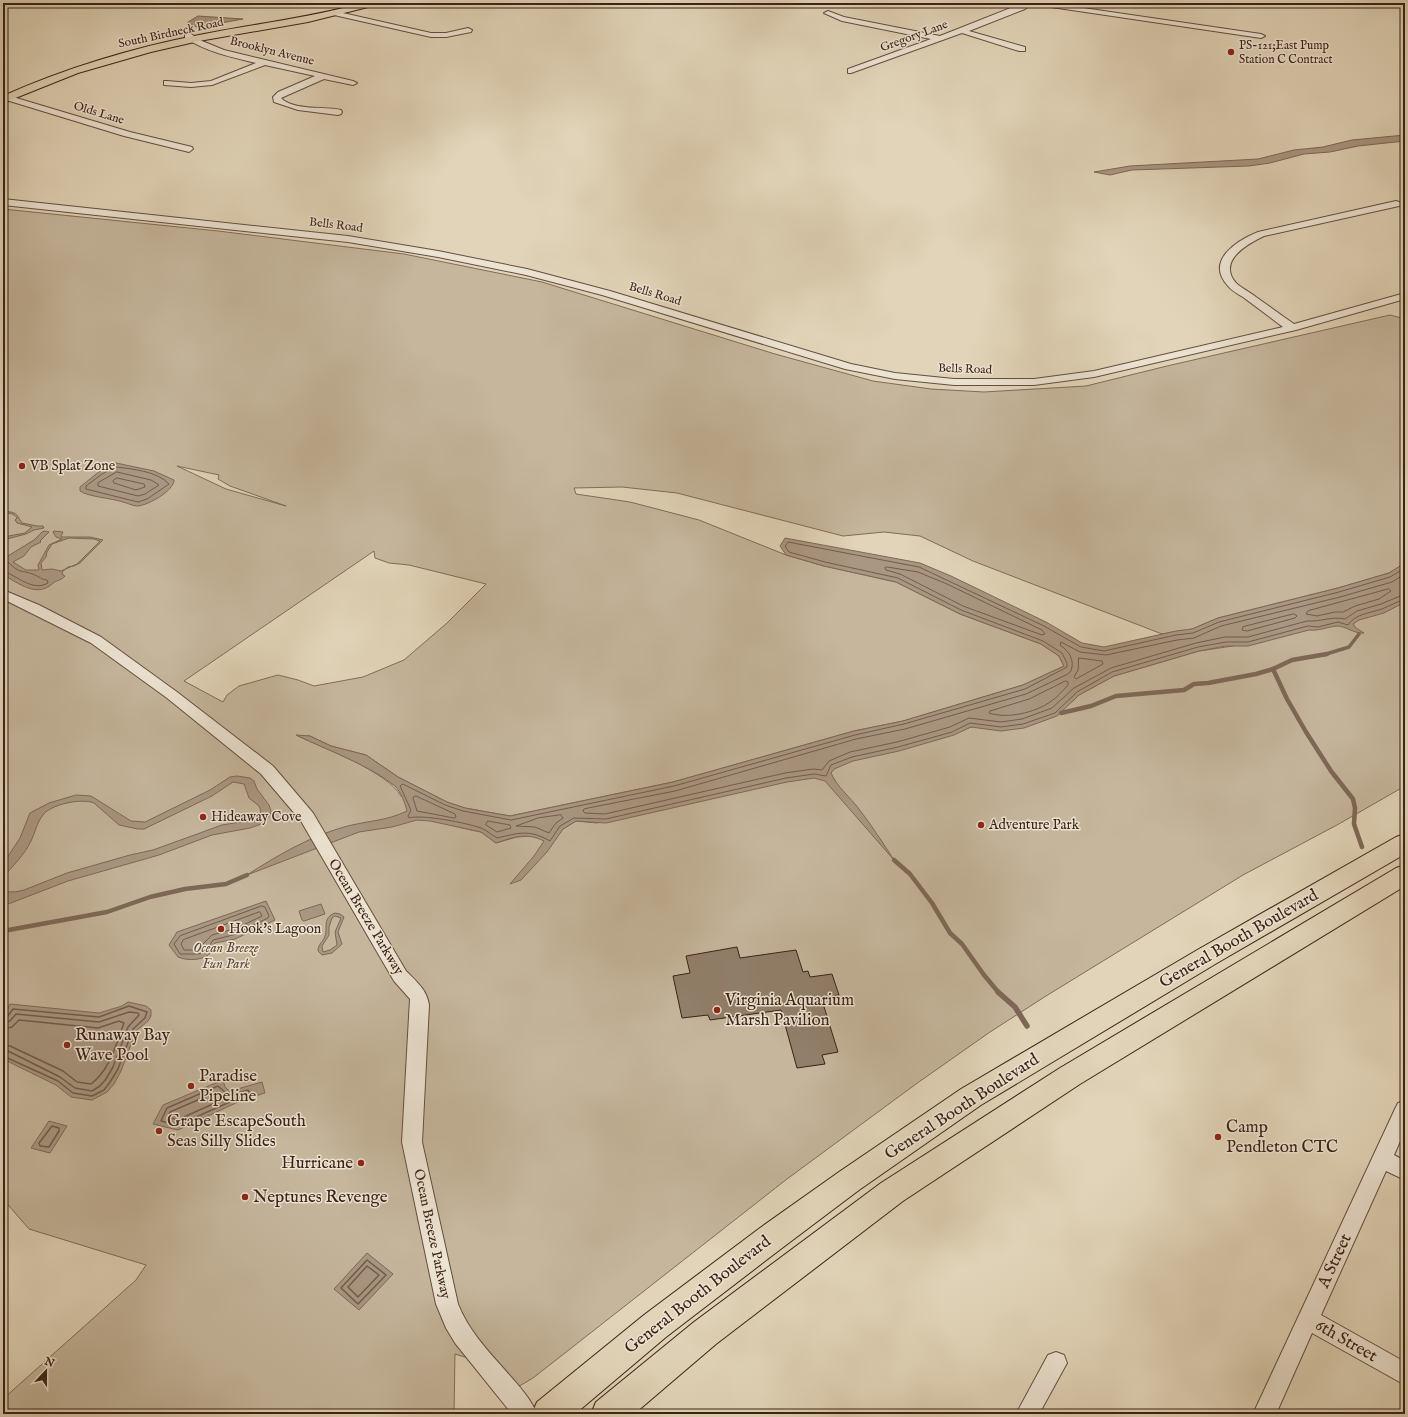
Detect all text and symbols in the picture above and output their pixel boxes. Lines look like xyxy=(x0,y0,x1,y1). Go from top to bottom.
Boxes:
street label: South Birdneck Road xyxy=(117,14,226,51)
street label: Gregory Lane xyxy=(878,17,950,55)
street label: Brooklyn Avenue xyxy=(228,33,316,69)
place label: PS-121;East Pump Station C Contract xyxy=(1239,38,1333,67)
marker: PS-121;East Pump Station C Contract xyxy=(1226,47,1236,57)
street label: Olds Lane xyxy=(72,98,127,128)
street label: Bells Road xyxy=(308,214,364,236)
street label: Bells Road xyxy=(627,279,684,309)
street label: Bells Road xyxy=(938,361,993,377)
place label: VB Splat Zone xyxy=(29,457,116,475)
marker: VB Splat Zone xyxy=(17,461,27,471)
place label: Hideaway Cove xyxy=(211,808,302,826)
marker: Hideaway Cove xyxy=(198,812,208,822)
place label: Adventure Park xyxy=(988,816,1080,834)
marker: Adventure Park xyxy=(976,820,986,830)
street label: Ocean Breeze Parkway xyxy=(324,856,408,978)
street label: General Booth Boulevard xyxy=(1156,884,1323,993)
place label: Hook's Lagoon xyxy=(229,920,322,938)
marker: Hook's Lagoon xyxy=(216,924,226,934)
park label: Ocean Breeze Fun Park xyxy=(193,939,259,973)
place label: Virginia Aquarium Marsh Pavilion xyxy=(724,990,854,1031)
marker: Virginia Aquarium Marsh Pavilion xyxy=(712,1005,722,1015)
place label: Runaway Bay Wave Pool xyxy=(75,1025,171,1066)
marker: Runaway Bay Wave Pool xyxy=(62,1040,72,1050)
street label: General Booth Boulevard xyxy=(881,1049,1044,1165)
place label: Paradise Pipeline xyxy=(199,1066,257,1107)
marker: Paradise Pipeline xyxy=(186,1081,196,1091)
place label: Grape EscapeSouth Seas Silly Slides xyxy=(167,1111,306,1152)
place label: Camp Pendleton CTC xyxy=(1226,1117,1338,1158)
marker: Grape EscapeSouth Seas Silly Slides xyxy=(154,1126,164,1136)
marker: Camp Pendleton CTC xyxy=(1213,1132,1223,1142)
place label: Hurricane xyxy=(281,1153,353,1174)
marker: Hurricane xyxy=(356,1158,366,1168)
street label: Ocean Breeze Parkway xyxy=(409,1167,455,1301)
place label: Neptunes Revenge xyxy=(253,1187,388,1208)
marker: Neptunes Revenge xyxy=(240,1192,250,1202)
street label: A Street xyxy=(1313,1230,1357,1292)
street label: General Booth Boulevard xyxy=(621,1231,776,1359)
street label: 6th Street xyxy=(1311,1315,1381,1367)
north arrow xyxy=(26,1351,66,1391)
text: N xyxy=(41,1354,57,1371)

